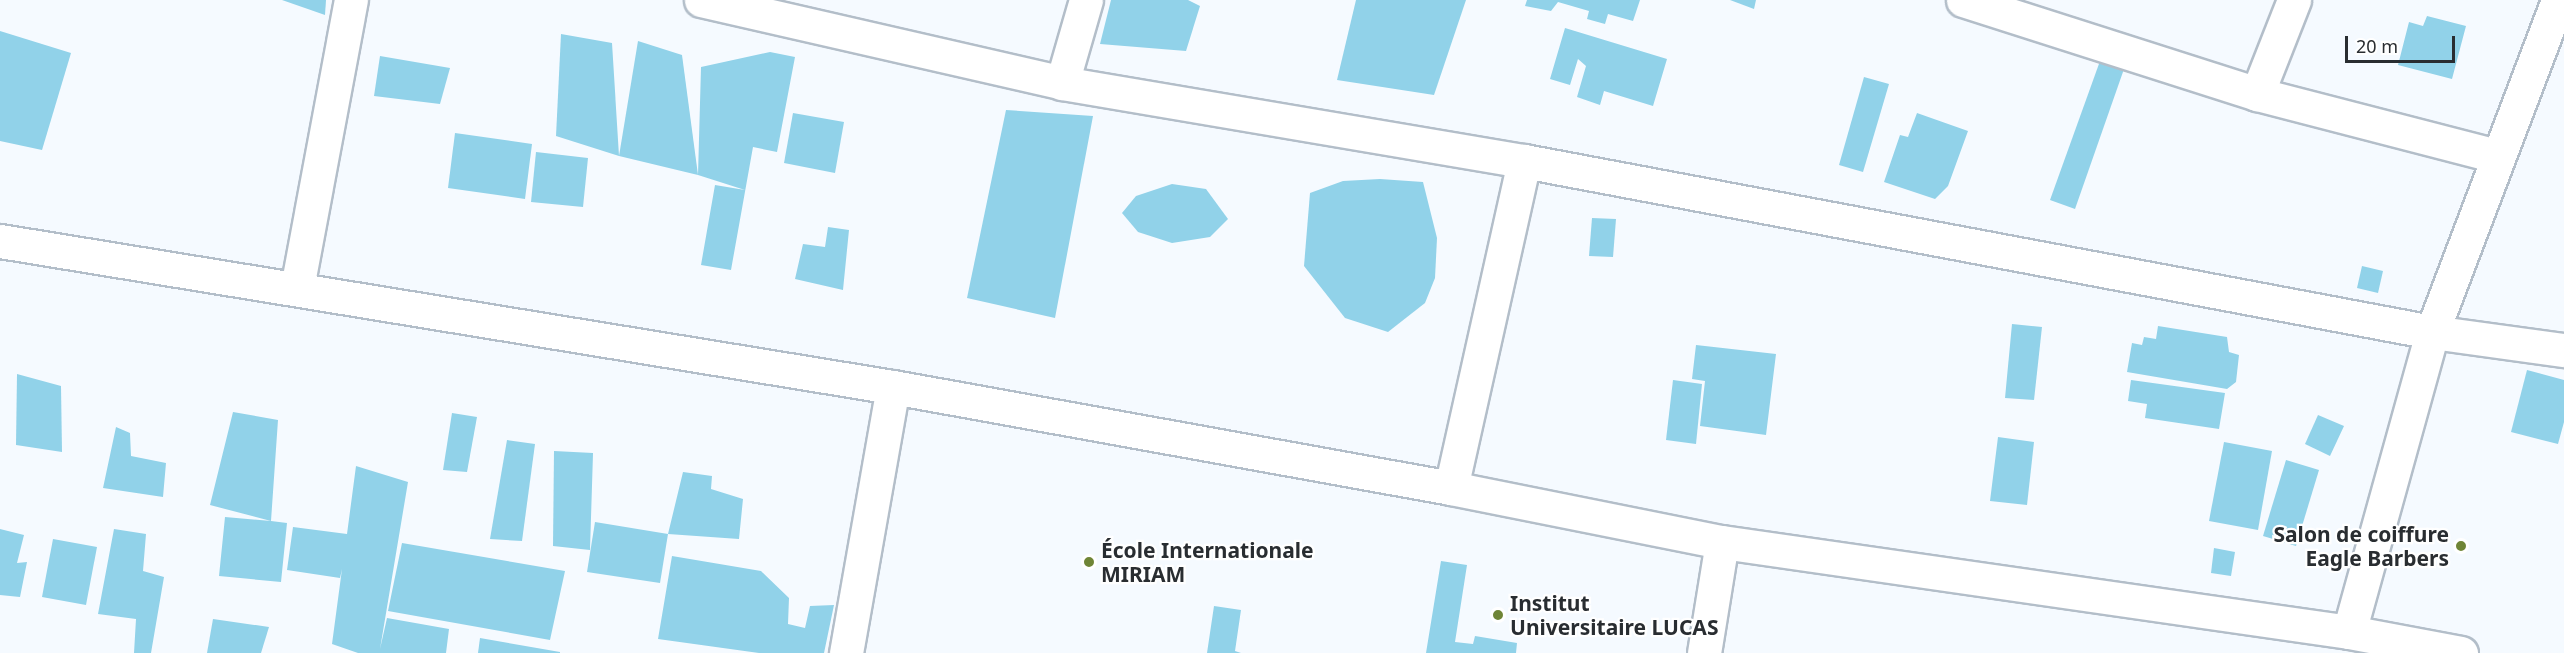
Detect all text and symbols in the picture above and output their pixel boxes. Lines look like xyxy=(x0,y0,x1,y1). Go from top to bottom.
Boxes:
scale bar xyxy=(2348,24,2458,62)
text: 20 m xyxy=(2356,34,2398,58)
place label: Salon de coiffure Eagle Barbers xyxy=(2273,521,2449,571)
place label: École Internationale MIRIAM xyxy=(1101,537,1314,587)
marker: Salon de coiffure Eagle Barbers xyxy=(2454,539,2468,553)
marker: École Internationale MIRIAM xyxy=(1082,555,1096,569)
place label: Institut Universitaire LUCAS xyxy=(1510,590,1718,640)
marker: Institut Universitaire LUCAS xyxy=(1491,608,1505,622)

